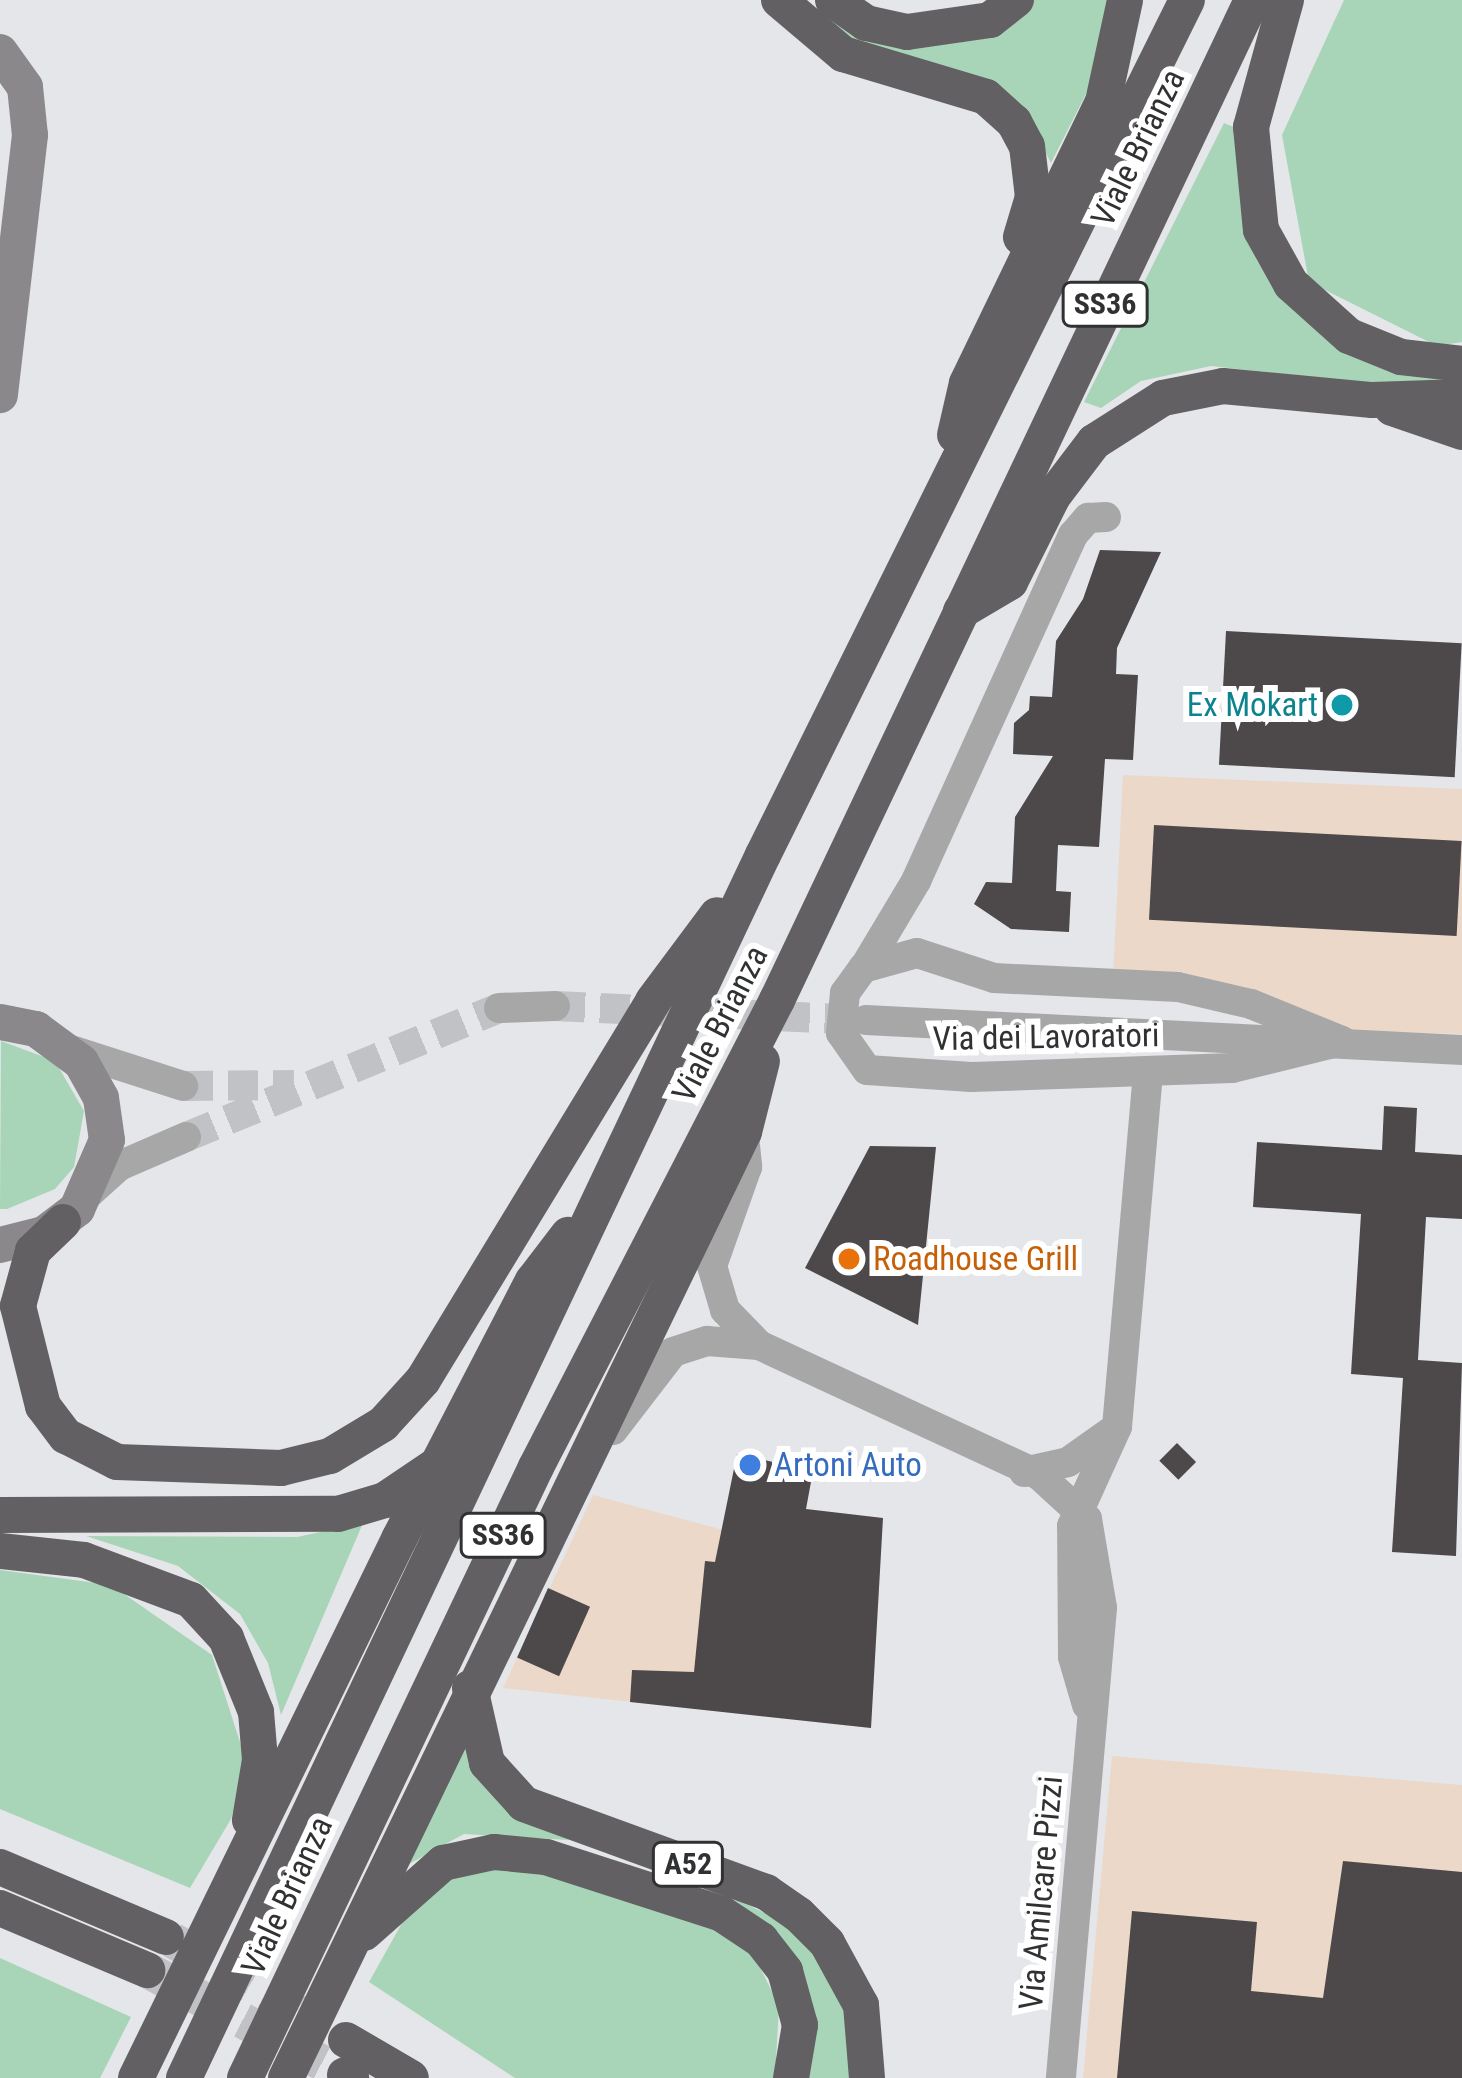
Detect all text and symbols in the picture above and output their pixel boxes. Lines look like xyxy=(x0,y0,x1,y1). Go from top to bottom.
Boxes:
street label: Viale Brianza xyxy=(1083,63,1193,233)
road number: SS36 xyxy=(1060,280,1150,328)
place label: Ex Mokart xyxy=(1187,685,1318,725)
marker: Ex Mokart xyxy=(1329,692,1355,718)
street label: Viale Brianza xyxy=(664,939,776,1109)
street label: Via dei Lavoratori xyxy=(932,1015,1160,1059)
place label: Roadhouse Grill xyxy=(873,1239,1078,1279)
marker: Roadhouse Grill xyxy=(836,1246,862,1272)
place label: Artoni Auto xyxy=(774,1445,922,1485)
marker: Artoni Auto xyxy=(737,1452,763,1478)
road number: SS36 xyxy=(458,1511,548,1559)
street label: Via Amilcare Pizzi xyxy=(1011,1774,1071,2012)
street label: Viale Brianza xyxy=(233,1810,341,1982)
road number: A52 xyxy=(649,1840,727,1888)

